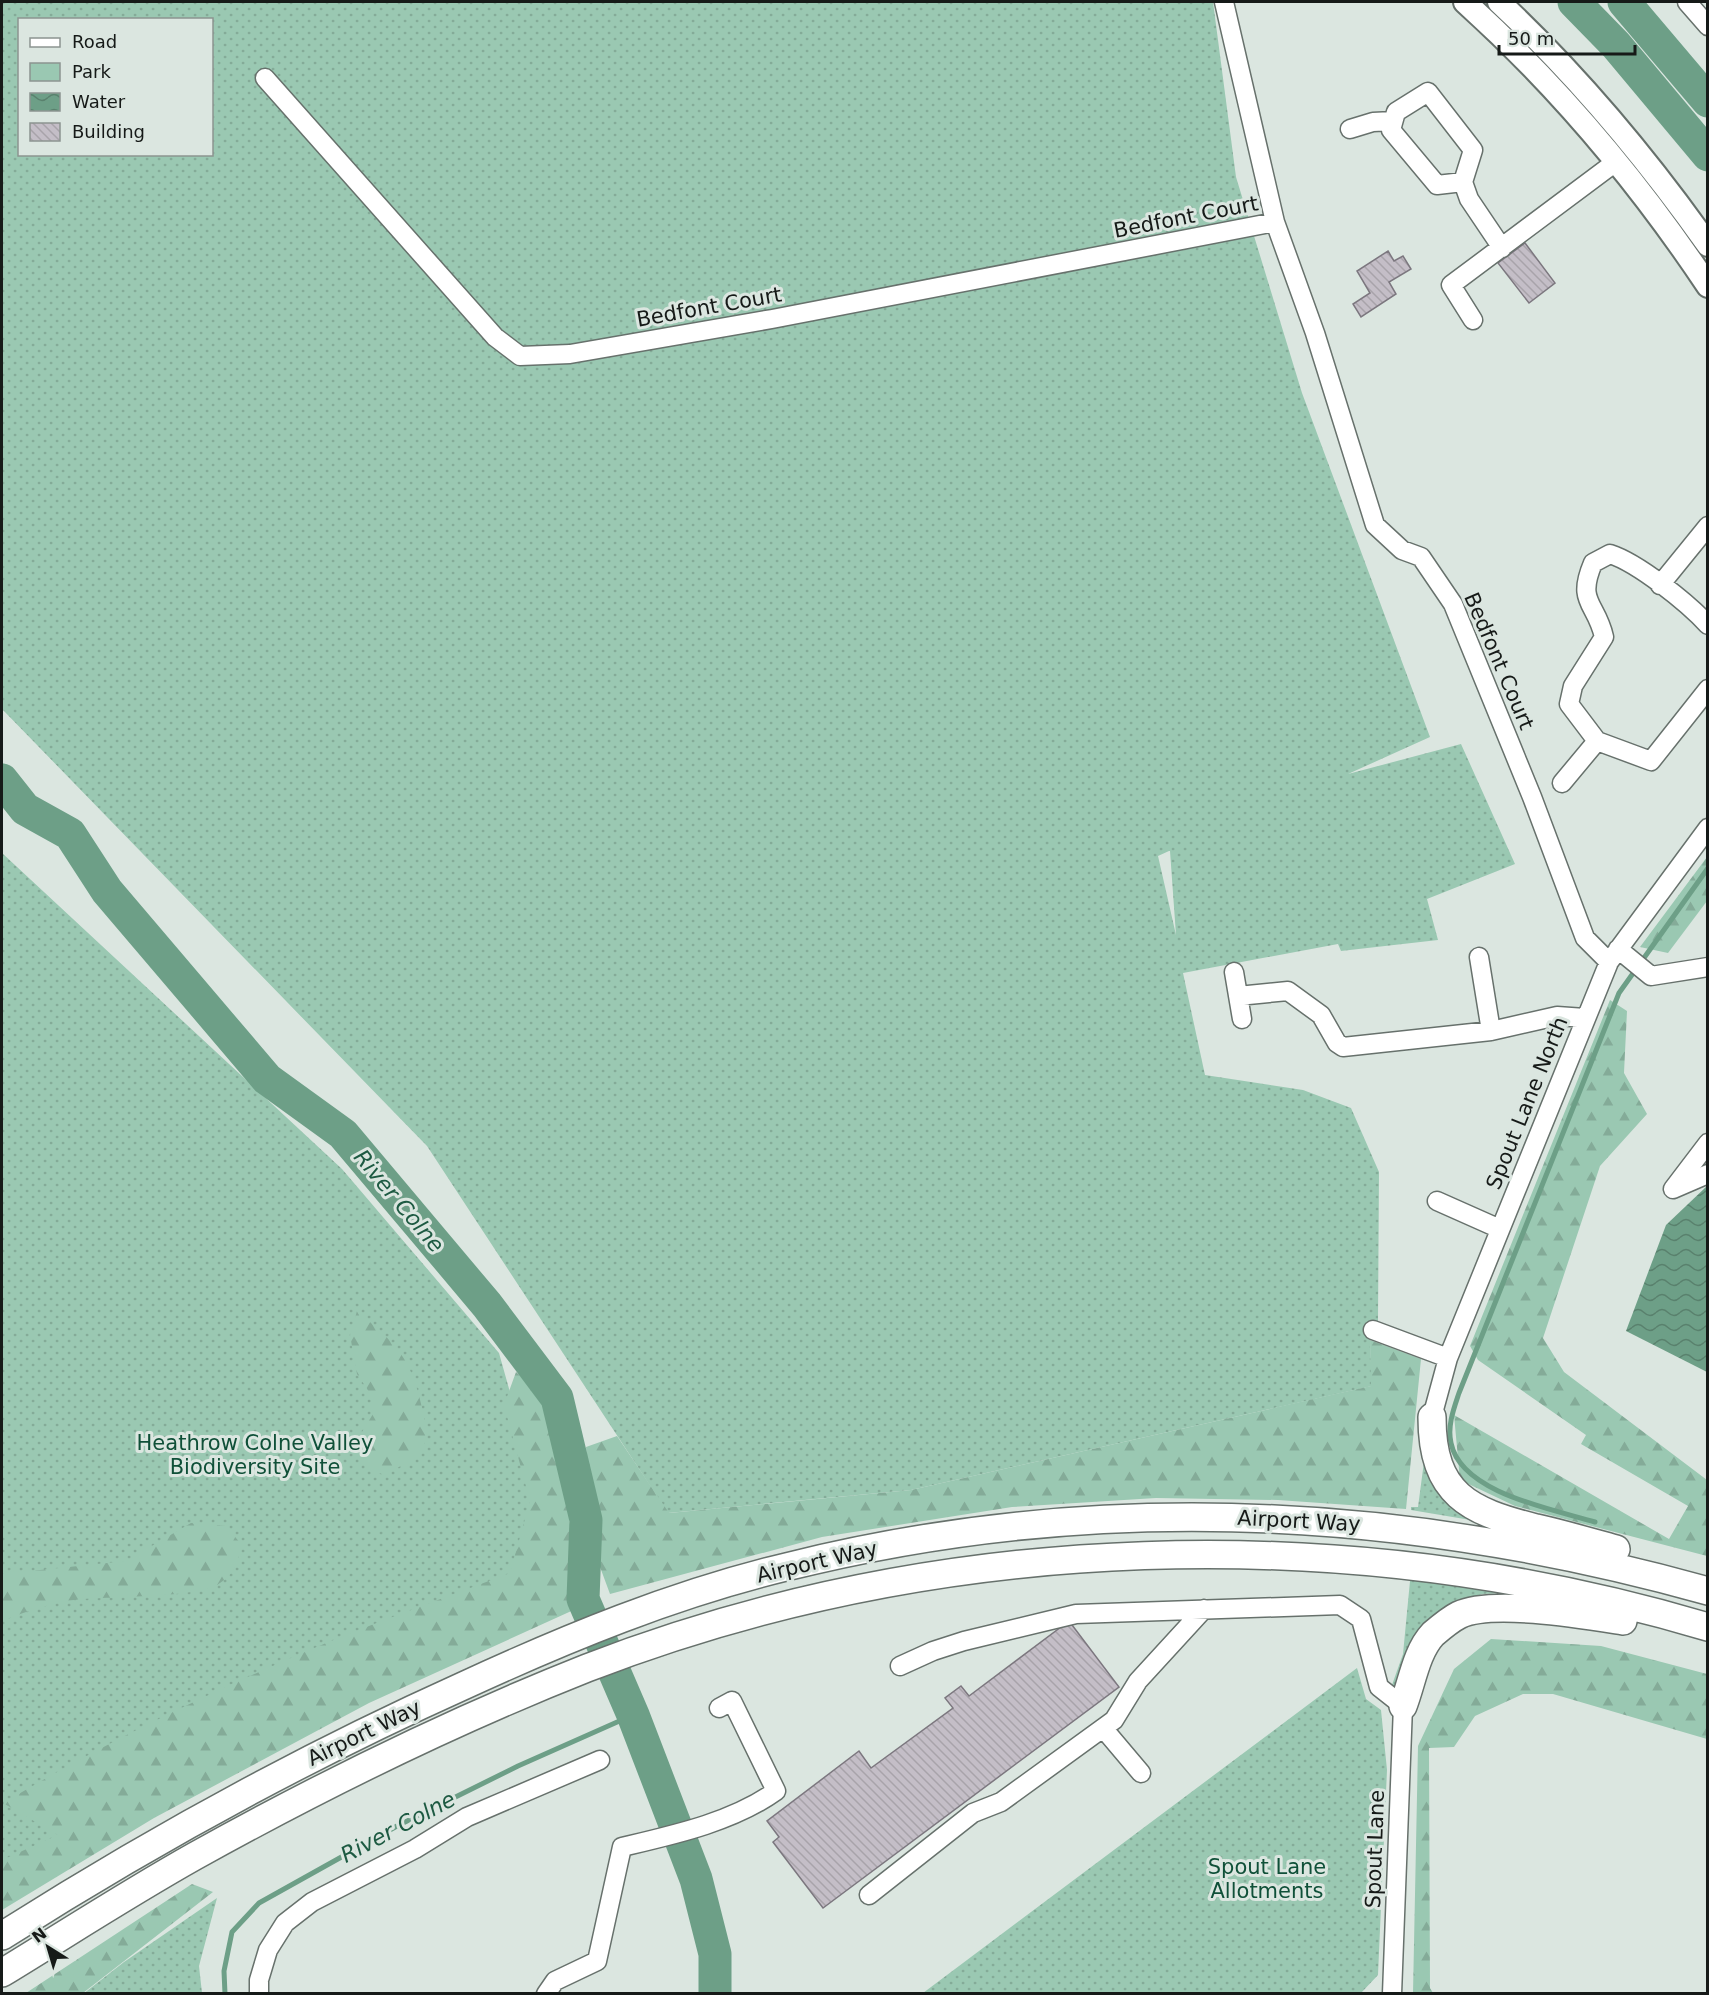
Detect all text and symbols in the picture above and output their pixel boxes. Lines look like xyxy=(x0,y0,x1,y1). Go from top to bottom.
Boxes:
legend xyxy=(18,18,213,156)
scale bar xyxy=(1499,18,1636,56)
text: 50 m xyxy=(1508,28,1554,49)
text: Road xyxy=(72,31,117,52)
text: Park xyxy=(72,61,111,82)
text: Water xyxy=(72,91,126,112)
text: Building xyxy=(72,121,145,142)
street label: Bedfont Court xyxy=(1112,191,1260,243)
street label: Bedfont Court xyxy=(635,282,783,332)
street label: Bedfont Court xyxy=(1459,589,1539,733)
street label: Spout Lane North xyxy=(1481,1013,1573,1193)
water label: River Colne xyxy=(349,1145,449,1257)
park label: Heathrow Colne Valley Biodiversity Site xyxy=(137,1431,373,1479)
street label: Airport Way xyxy=(1237,1506,1361,1536)
street label: Airport Way xyxy=(754,1536,880,1588)
street label: Airport Way xyxy=(303,1695,425,1771)
water label: River Colne xyxy=(336,1786,460,1868)
street label: Spout Lane xyxy=(1361,1789,1389,1909)
park label: Spout Lane Allotments xyxy=(1208,1855,1326,1903)
north arrow xyxy=(18,1917,78,1977)
text: N xyxy=(28,1924,50,1947)

